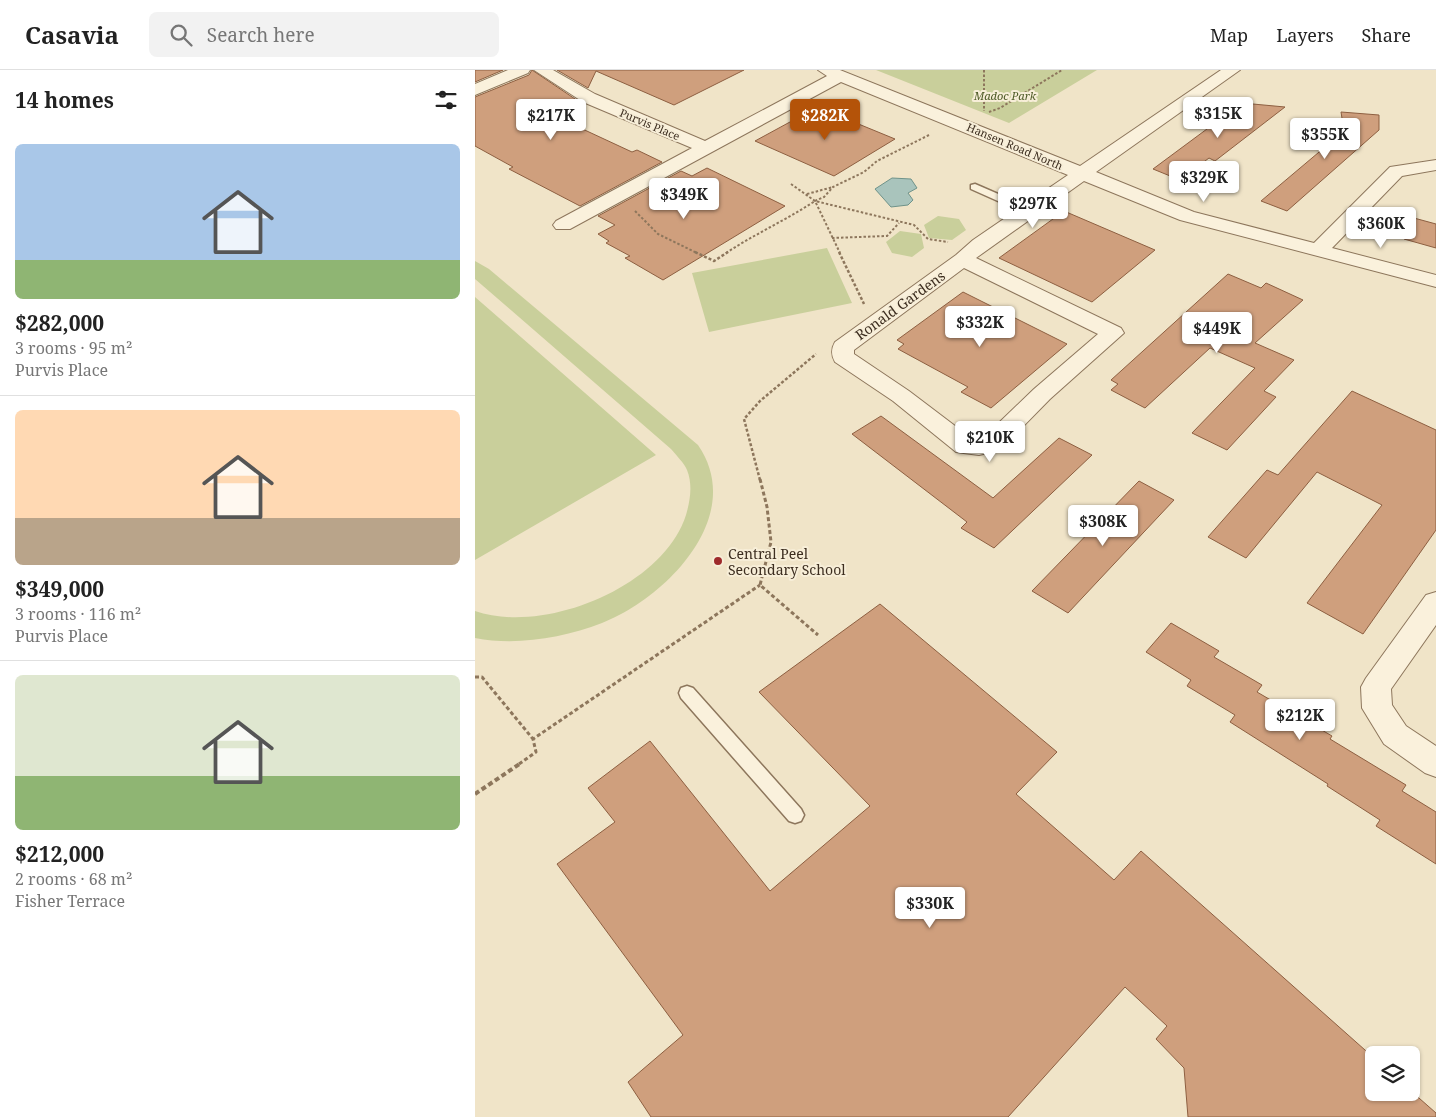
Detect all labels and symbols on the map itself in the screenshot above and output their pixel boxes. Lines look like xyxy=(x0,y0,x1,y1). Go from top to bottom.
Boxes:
park label: Madoc Park xyxy=(973,88,1037,103)
pin: $315K xyxy=(1183,97,1253,139)
pin: $217K xyxy=(516,98,586,141)
pin: $282K xyxy=(790,98,860,141)
street label: Purvis Place xyxy=(618,105,683,143)
pin: $355K xyxy=(1290,118,1360,160)
street label: Hansen Road North xyxy=(965,119,1065,173)
pin: $329K xyxy=(1169,160,1239,203)
pin: $349K xyxy=(649,178,719,220)
pin: $297K xyxy=(998,186,1068,229)
pin: $360K xyxy=(1346,206,1416,249)
street label: Ronald Gardens xyxy=(851,266,949,344)
pin: $332K xyxy=(945,306,1015,348)
pin: $449K xyxy=(1182,312,1252,354)
pin: $210K xyxy=(955,420,1025,463)
pin: $308K xyxy=(1068,504,1138,547)
place label: Central Peel Secondary School xyxy=(728,544,846,579)
marker: Central Peel Secondary School xyxy=(712,555,724,567)
pin: $212K xyxy=(1265,698,1335,741)
pin: $330K xyxy=(895,886,965,929)

